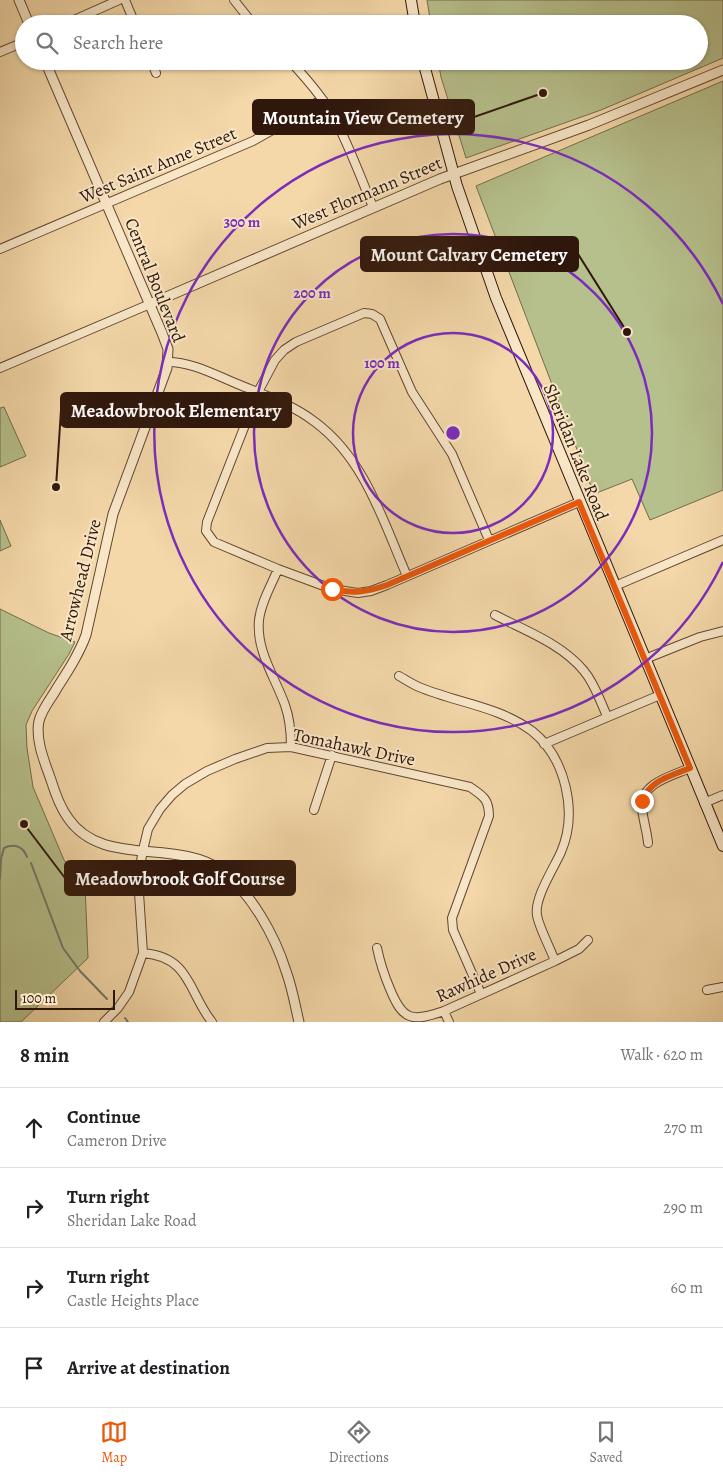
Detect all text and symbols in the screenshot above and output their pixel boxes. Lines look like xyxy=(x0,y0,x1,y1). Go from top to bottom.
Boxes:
search box xyxy=(15,15,708,70)
icon: search xyxy=(33,29,61,57)
text: Search here xyxy=(73,30,163,56)
callout: Mountain View Cemetery xyxy=(253,100,474,134)
text: Mountain View Cemetery xyxy=(263,105,465,131)
street label: West Saint Anne Street xyxy=(75,121,240,209)
street label: West Flormann Street xyxy=(287,151,446,236)
text: 300 m xyxy=(224,212,261,232)
street label: Central Boulevard xyxy=(119,214,191,346)
callout: Mount Calvary Cemetery xyxy=(361,237,578,271)
text: Mount Calvary Cemetery xyxy=(371,242,569,268)
text: 200 m xyxy=(293,283,331,303)
text: 100 m xyxy=(364,353,400,373)
street label: Sheridan Lake Road xyxy=(538,380,615,524)
callout: Meadowbrook Elementary xyxy=(61,393,291,427)
text: Meadowbrook Elementary xyxy=(71,398,282,424)
centre of rings xyxy=(444,424,462,442)
street label: Arrowhead Drive xyxy=(53,517,107,644)
route start xyxy=(321,578,344,601)
street label: Tomahawk Drive xyxy=(291,722,417,772)
route end xyxy=(631,790,654,813)
callout: Meadowbrook Golf Course xyxy=(65,861,295,895)
text: Meadowbrook Golf Course xyxy=(75,866,285,892)
street label: Rawhide Drive xyxy=(432,942,540,1008)
scale bar xyxy=(15,987,115,1010)
text: 100 m xyxy=(22,989,56,1008)
text: 8 min xyxy=(20,1041,69,1069)
text: Walk · 620 m xyxy=(621,1044,703,1066)
text: Continue xyxy=(67,1104,141,1130)
icon: ahead xyxy=(20,1114,48,1142)
text: 270 m xyxy=(664,1117,703,1139)
text: Cameron Drive xyxy=(67,1130,167,1152)
text: Turn right xyxy=(67,1184,149,1210)
icon: right xyxy=(20,1194,48,1222)
text: 290 m xyxy=(663,1197,703,1219)
text: Sheridan Lake Road xyxy=(67,1210,197,1232)
text: Turn right xyxy=(67,1264,149,1290)
icon: right xyxy=(20,1274,48,1302)
text: 60 m xyxy=(671,1277,703,1299)
text: Castle Heights Place xyxy=(67,1290,199,1312)
icon: arrive xyxy=(20,1354,48,1382)
text: Arrive at destination xyxy=(67,1355,230,1381)
tab: Map xyxy=(100,1418,128,1467)
tab: Directions xyxy=(329,1418,389,1467)
tab: Saved xyxy=(590,1418,623,1467)

